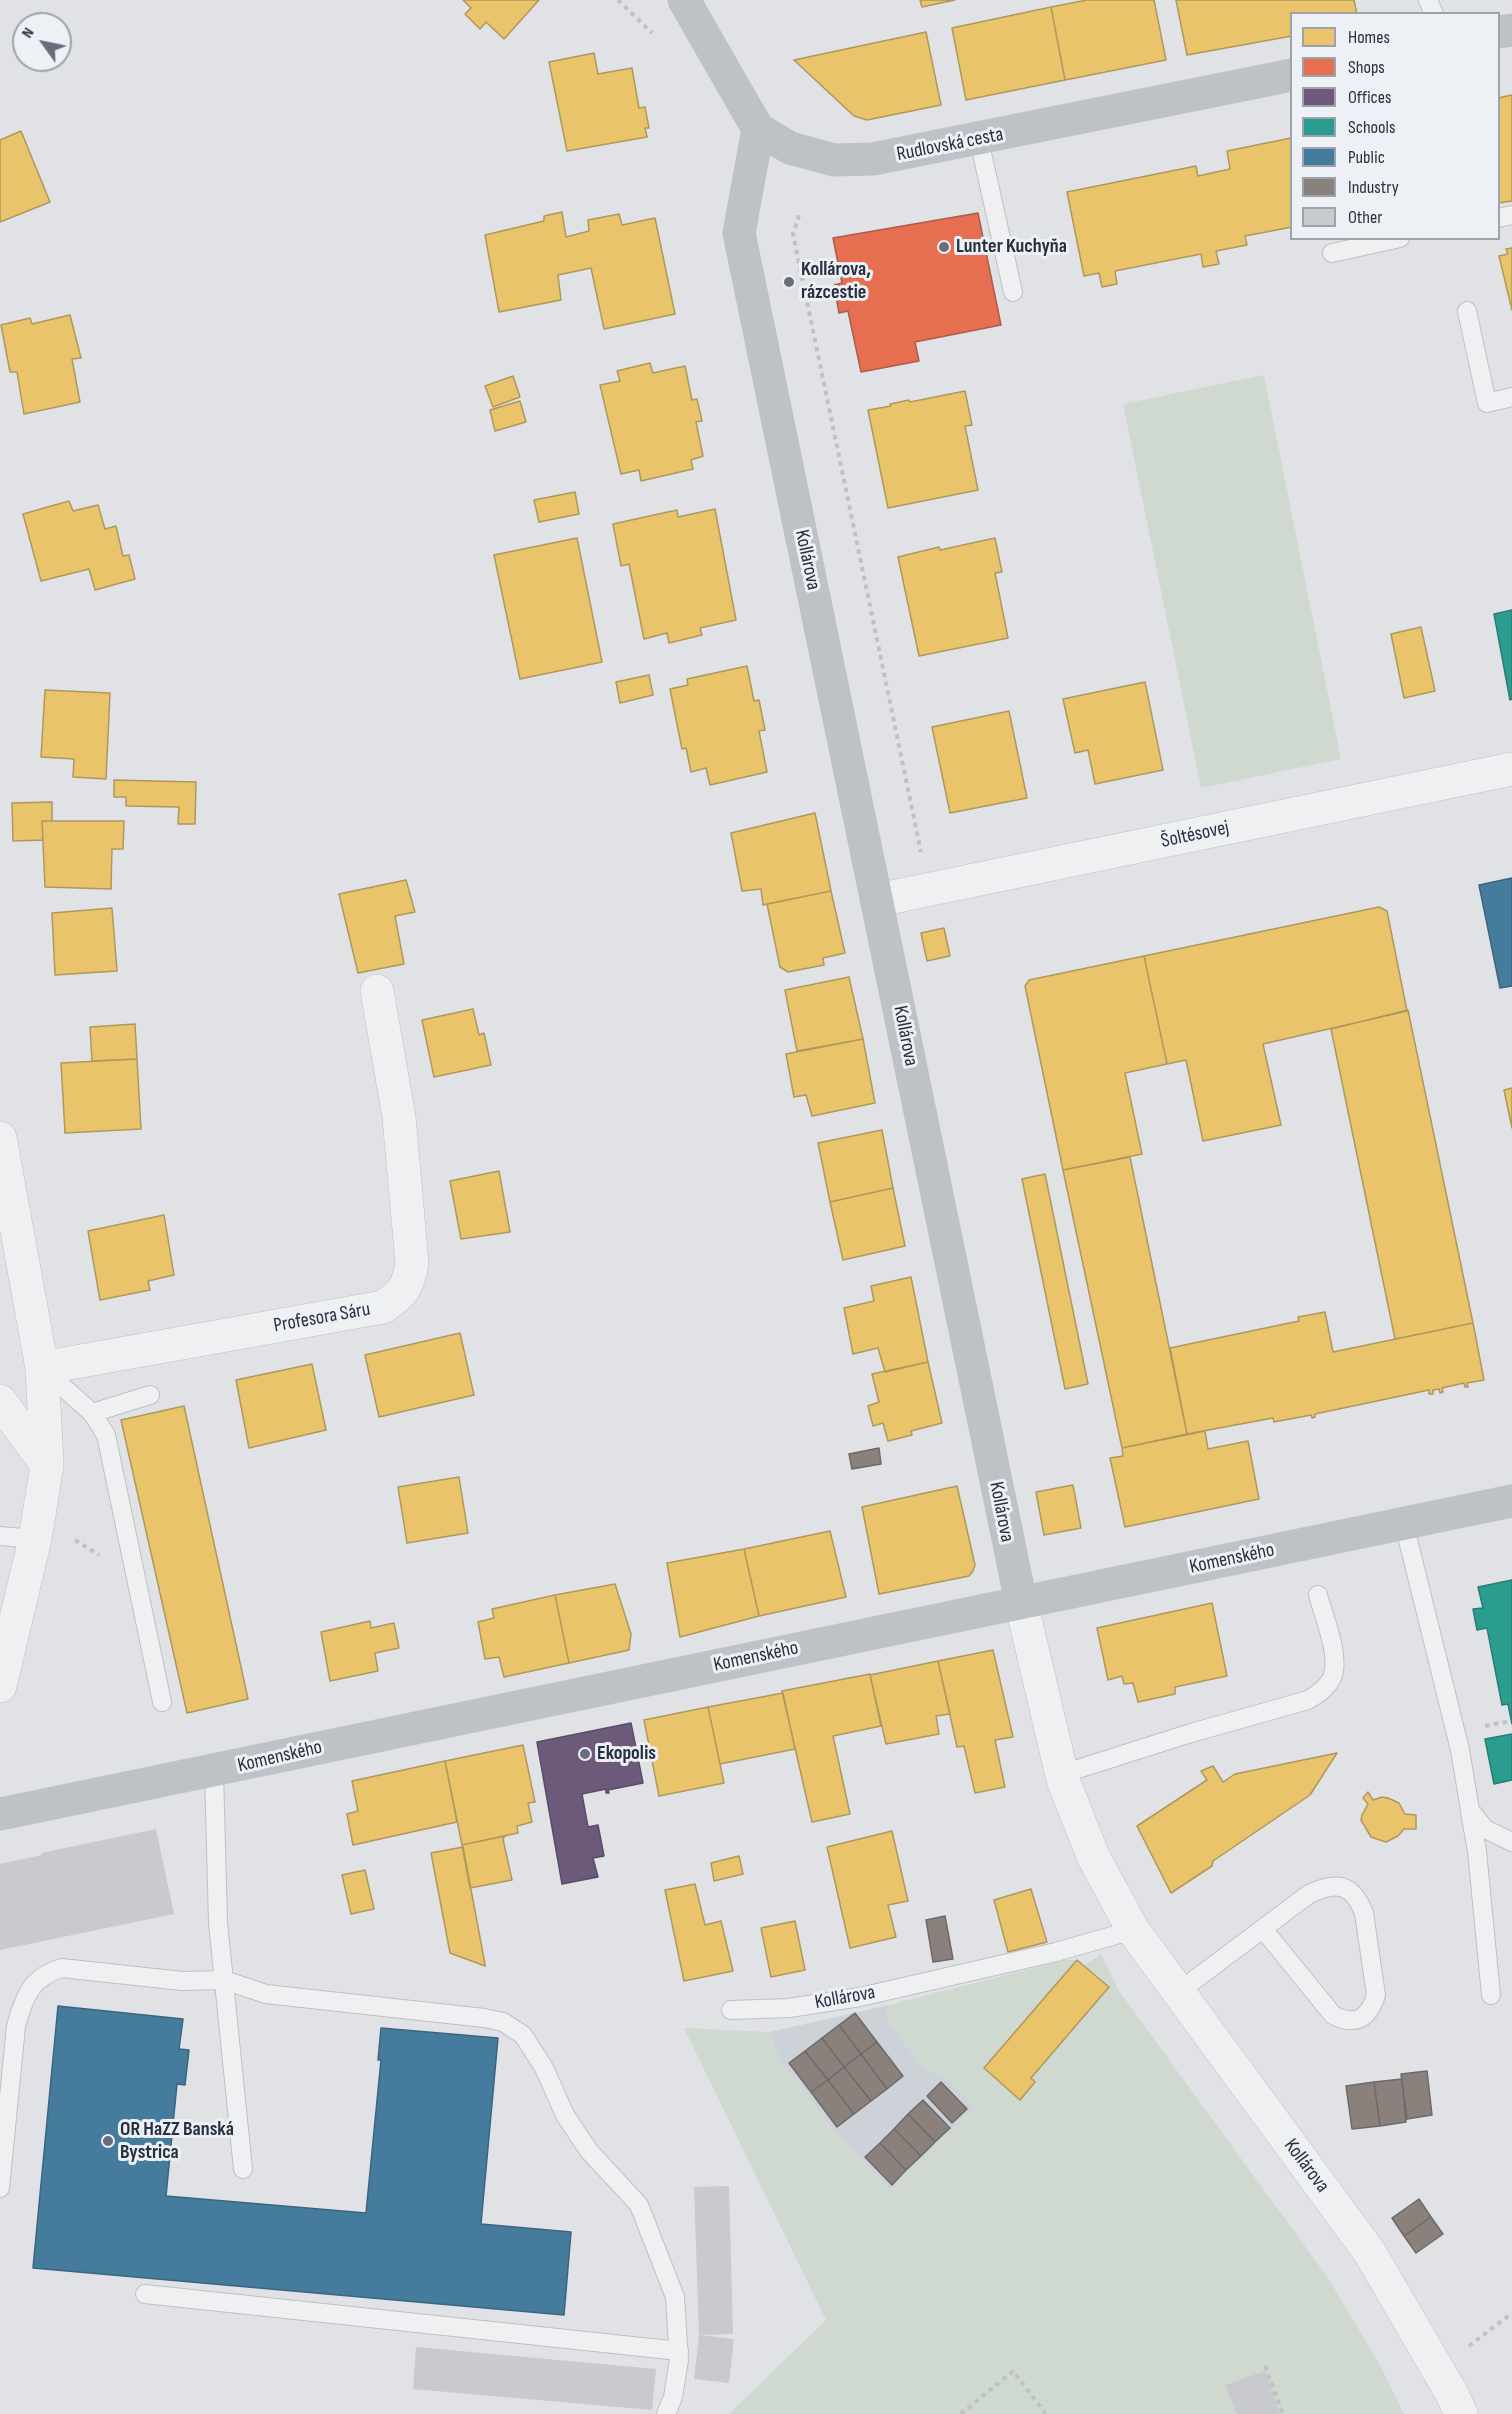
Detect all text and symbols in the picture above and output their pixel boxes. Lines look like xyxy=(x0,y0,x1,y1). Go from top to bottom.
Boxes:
north arrow xyxy=(12,12,72,72)
legend xyxy=(1290,12,1500,240)
text: N xyxy=(18,24,38,42)
text: Homes xyxy=(1348,27,1390,48)
text: Shops xyxy=(1348,57,1385,78)
text: Offices xyxy=(1348,87,1391,108)
text: Schools xyxy=(1348,117,1395,138)
street label: Rudlovská cesta xyxy=(895,123,1005,167)
text: Public xyxy=(1348,147,1385,168)
text: Industry xyxy=(1348,177,1399,198)
text: Other xyxy=(1348,207,1382,228)
place label: Lunter Kuchyňa xyxy=(956,235,1067,259)
marker: Lunter Kuchyňa xyxy=(937,240,951,254)
place label: Kollárova, rázcestie xyxy=(801,258,871,305)
marker: Kollárova, rázcestie xyxy=(782,275,796,289)
street label: Kollárova xyxy=(789,528,825,592)
street label: Šoltésovej xyxy=(1159,816,1231,854)
street label: Kollárova xyxy=(887,1004,923,1068)
street label: Profesora Sáru xyxy=(272,1298,372,1338)
street label: Kollárova xyxy=(983,1480,1019,1544)
street label: Komenského xyxy=(1188,1538,1276,1580)
street label: Komenského xyxy=(712,1636,800,1678)
street label: Komenského xyxy=(235,1736,325,1778)
place label: Ekopolis xyxy=(597,1742,656,1766)
marker: Ekopolis xyxy=(578,1747,592,1761)
street label: Kollárova xyxy=(813,1981,877,2015)
place label: OR HaZZ Banská Bystrica xyxy=(120,2118,234,2165)
marker: OR HaZZ Banská Bystrica xyxy=(101,2134,115,2148)
street label: Kollárova xyxy=(1278,2134,1334,2198)

